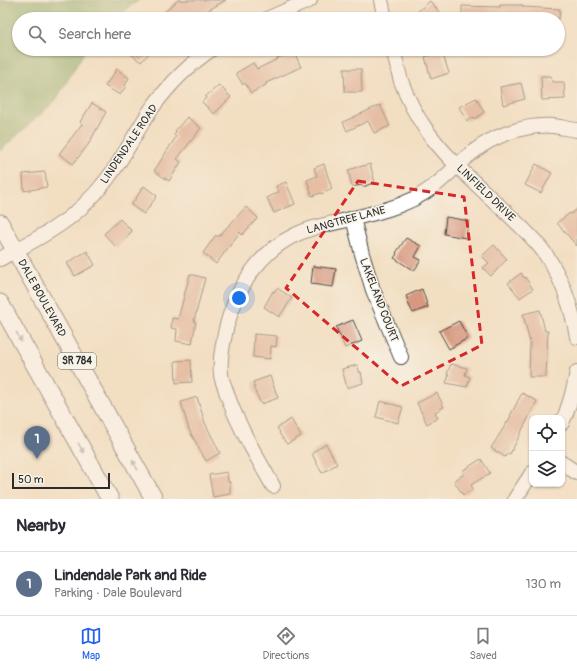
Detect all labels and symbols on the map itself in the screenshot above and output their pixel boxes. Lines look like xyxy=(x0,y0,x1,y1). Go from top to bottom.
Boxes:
street label: LINDENDALE ROAD xyxy=(98,102,160,186)
street label: LINFIELD DRIVE xyxy=(454,162,518,224)
street label: LANGTREE LANE xyxy=(305,203,387,237)
street label: LAKELAND COURT xyxy=(357,256,401,344)
street label: DALE BOULEVARD xyxy=(15,257,69,339)
your location xyxy=(229,288,249,308)
one-way arrow xyxy=(16,331,23,343)
road number: SR 784 xyxy=(58,353,96,369)
pin: 1 xyxy=(24,426,50,459)
one-way arrow xyxy=(77,442,84,454)
one-way arrow xyxy=(132,459,139,471)
scale bar xyxy=(12,471,110,490)

